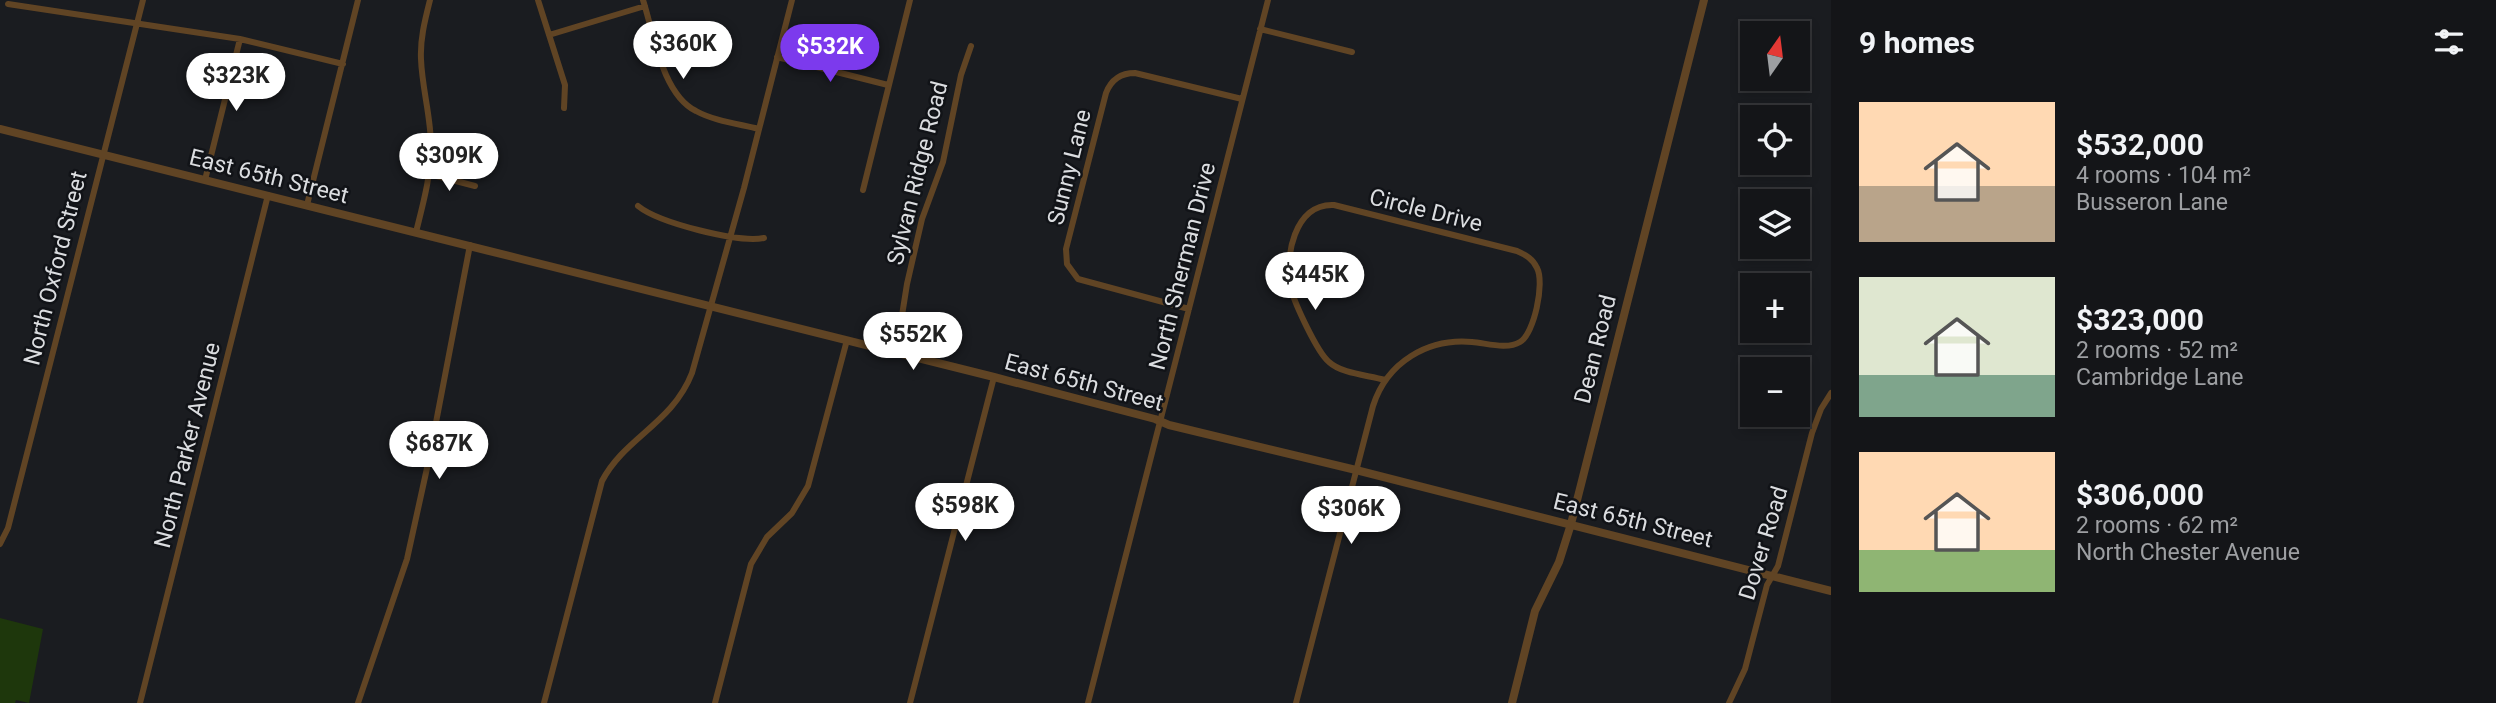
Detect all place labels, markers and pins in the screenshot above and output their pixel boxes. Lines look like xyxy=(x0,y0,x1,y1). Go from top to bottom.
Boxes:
pin: $360K xyxy=(634,22,732,81)
pin: $532K xyxy=(781,24,879,84)
pin: $323K xyxy=(187,54,285,113)
pin: $309K xyxy=(400,134,498,193)
pin: $445K xyxy=(1266,252,1364,312)
pin: $552K xyxy=(864,312,962,372)
pin: $687K xyxy=(390,421,488,481)
pin: $598K xyxy=(916,484,1014,543)
pin: $306K xyxy=(1302,486,1400,546)

